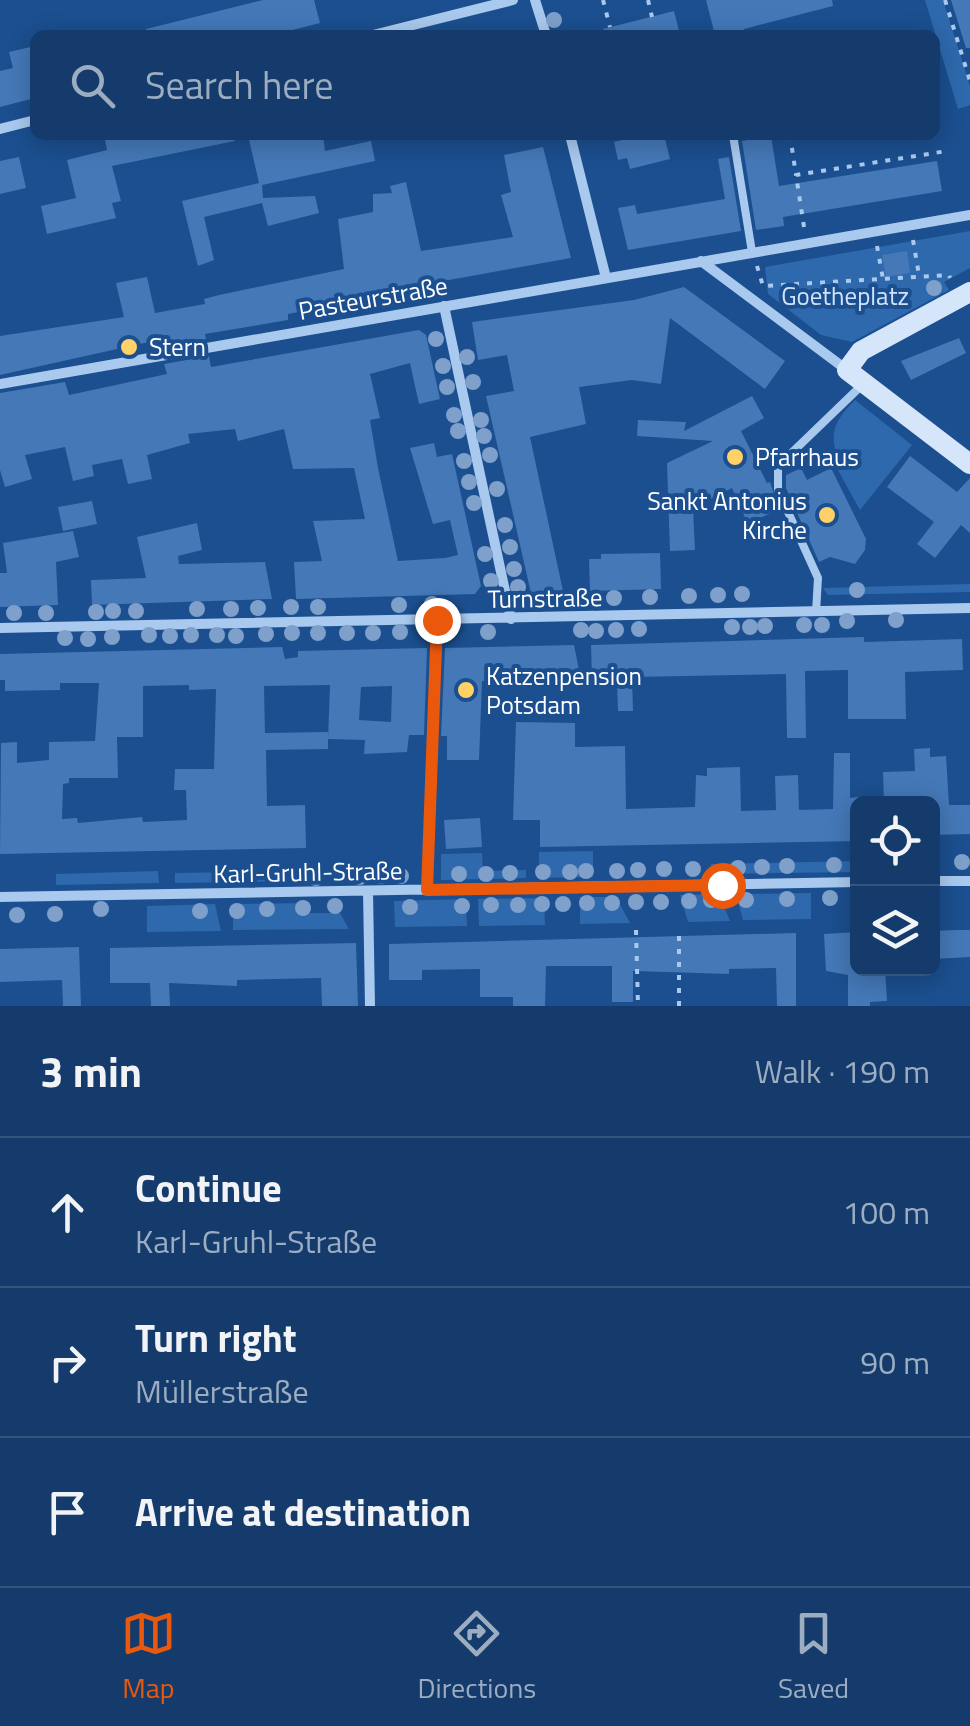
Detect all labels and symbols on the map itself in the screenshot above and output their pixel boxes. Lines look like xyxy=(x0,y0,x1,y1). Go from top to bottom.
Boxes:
street label: Pasteurstraße xyxy=(295,266,451,330)
park label: Goetheplatz xyxy=(781,277,909,315)
place label: Stern xyxy=(149,328,206,366)
marker: Stern xyxy=(118,336,140,358)
place label: Pfarrhaus xyxy=(755,438,859,476)
marker: Pfarrhaus xyxy=(724,446,746,468)
place label: Sankt Antonius Kirche xyxy=(647,482,807,549)
marker: Sankt Antonius Kirche xyxy=(816,504,838,526)
street label: Turnstraße xyxy=(487,578,603,618)
route end xyxy=(415,598,461,644)
place label: Katzenpension Potsdam xyxy=(486,657,642,724)
marker: Katzenpension Potsdam xyxy=(455,679,477,701)
street label: Karl-Gruhl-Straße xyxy=(213,851,403,893)
route start xyxy=(700,863,746,909)

